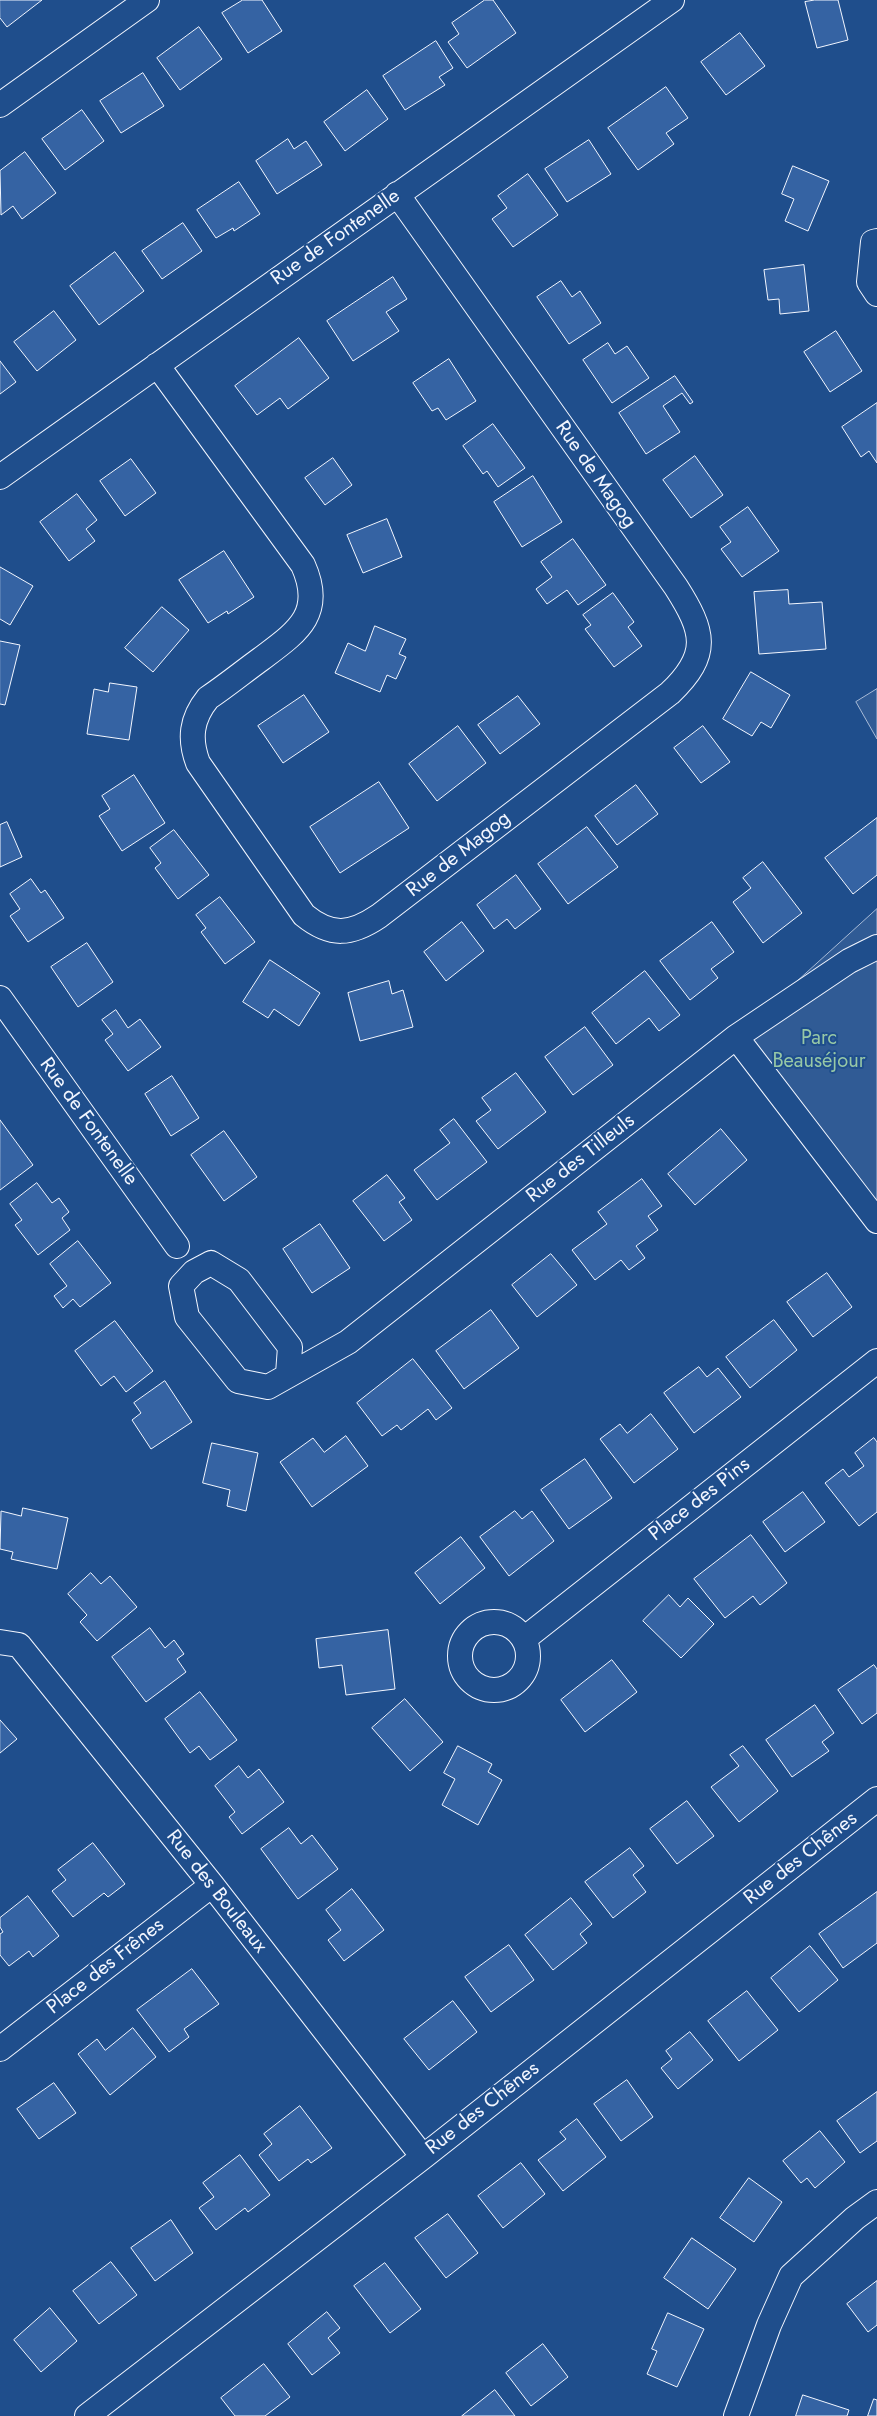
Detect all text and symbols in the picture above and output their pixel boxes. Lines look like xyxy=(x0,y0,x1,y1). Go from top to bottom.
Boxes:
street label: Rue de Fontenelle xyxy=(267,185,405,291)
street label: Rue de Magog xyxy=(549,417,641,533)
street label: Rue de Magog xyxy=(402,807,516,903)
park label: Parc Beauséjour xyxy=(772,1027,866,1074)
street label: Rue de Fontenelle xyxy=(34,1053,142,1191)
street label: Rue des Tilleuls xyxy=(522,1109,640,1209)
street label: Place des Pins xyxy=(645,1453,755,1547)
street label: Rue des Chênes xyxy=(740,1807,862,1911)
street label: Rue des Bouleaux xyxy=(160,1826,272,1958)
street label: Place des Frênes xyxy=(43,1914,169,2020)
street label: Rue des Chênes xyxy=(422,2057,544,2161)

